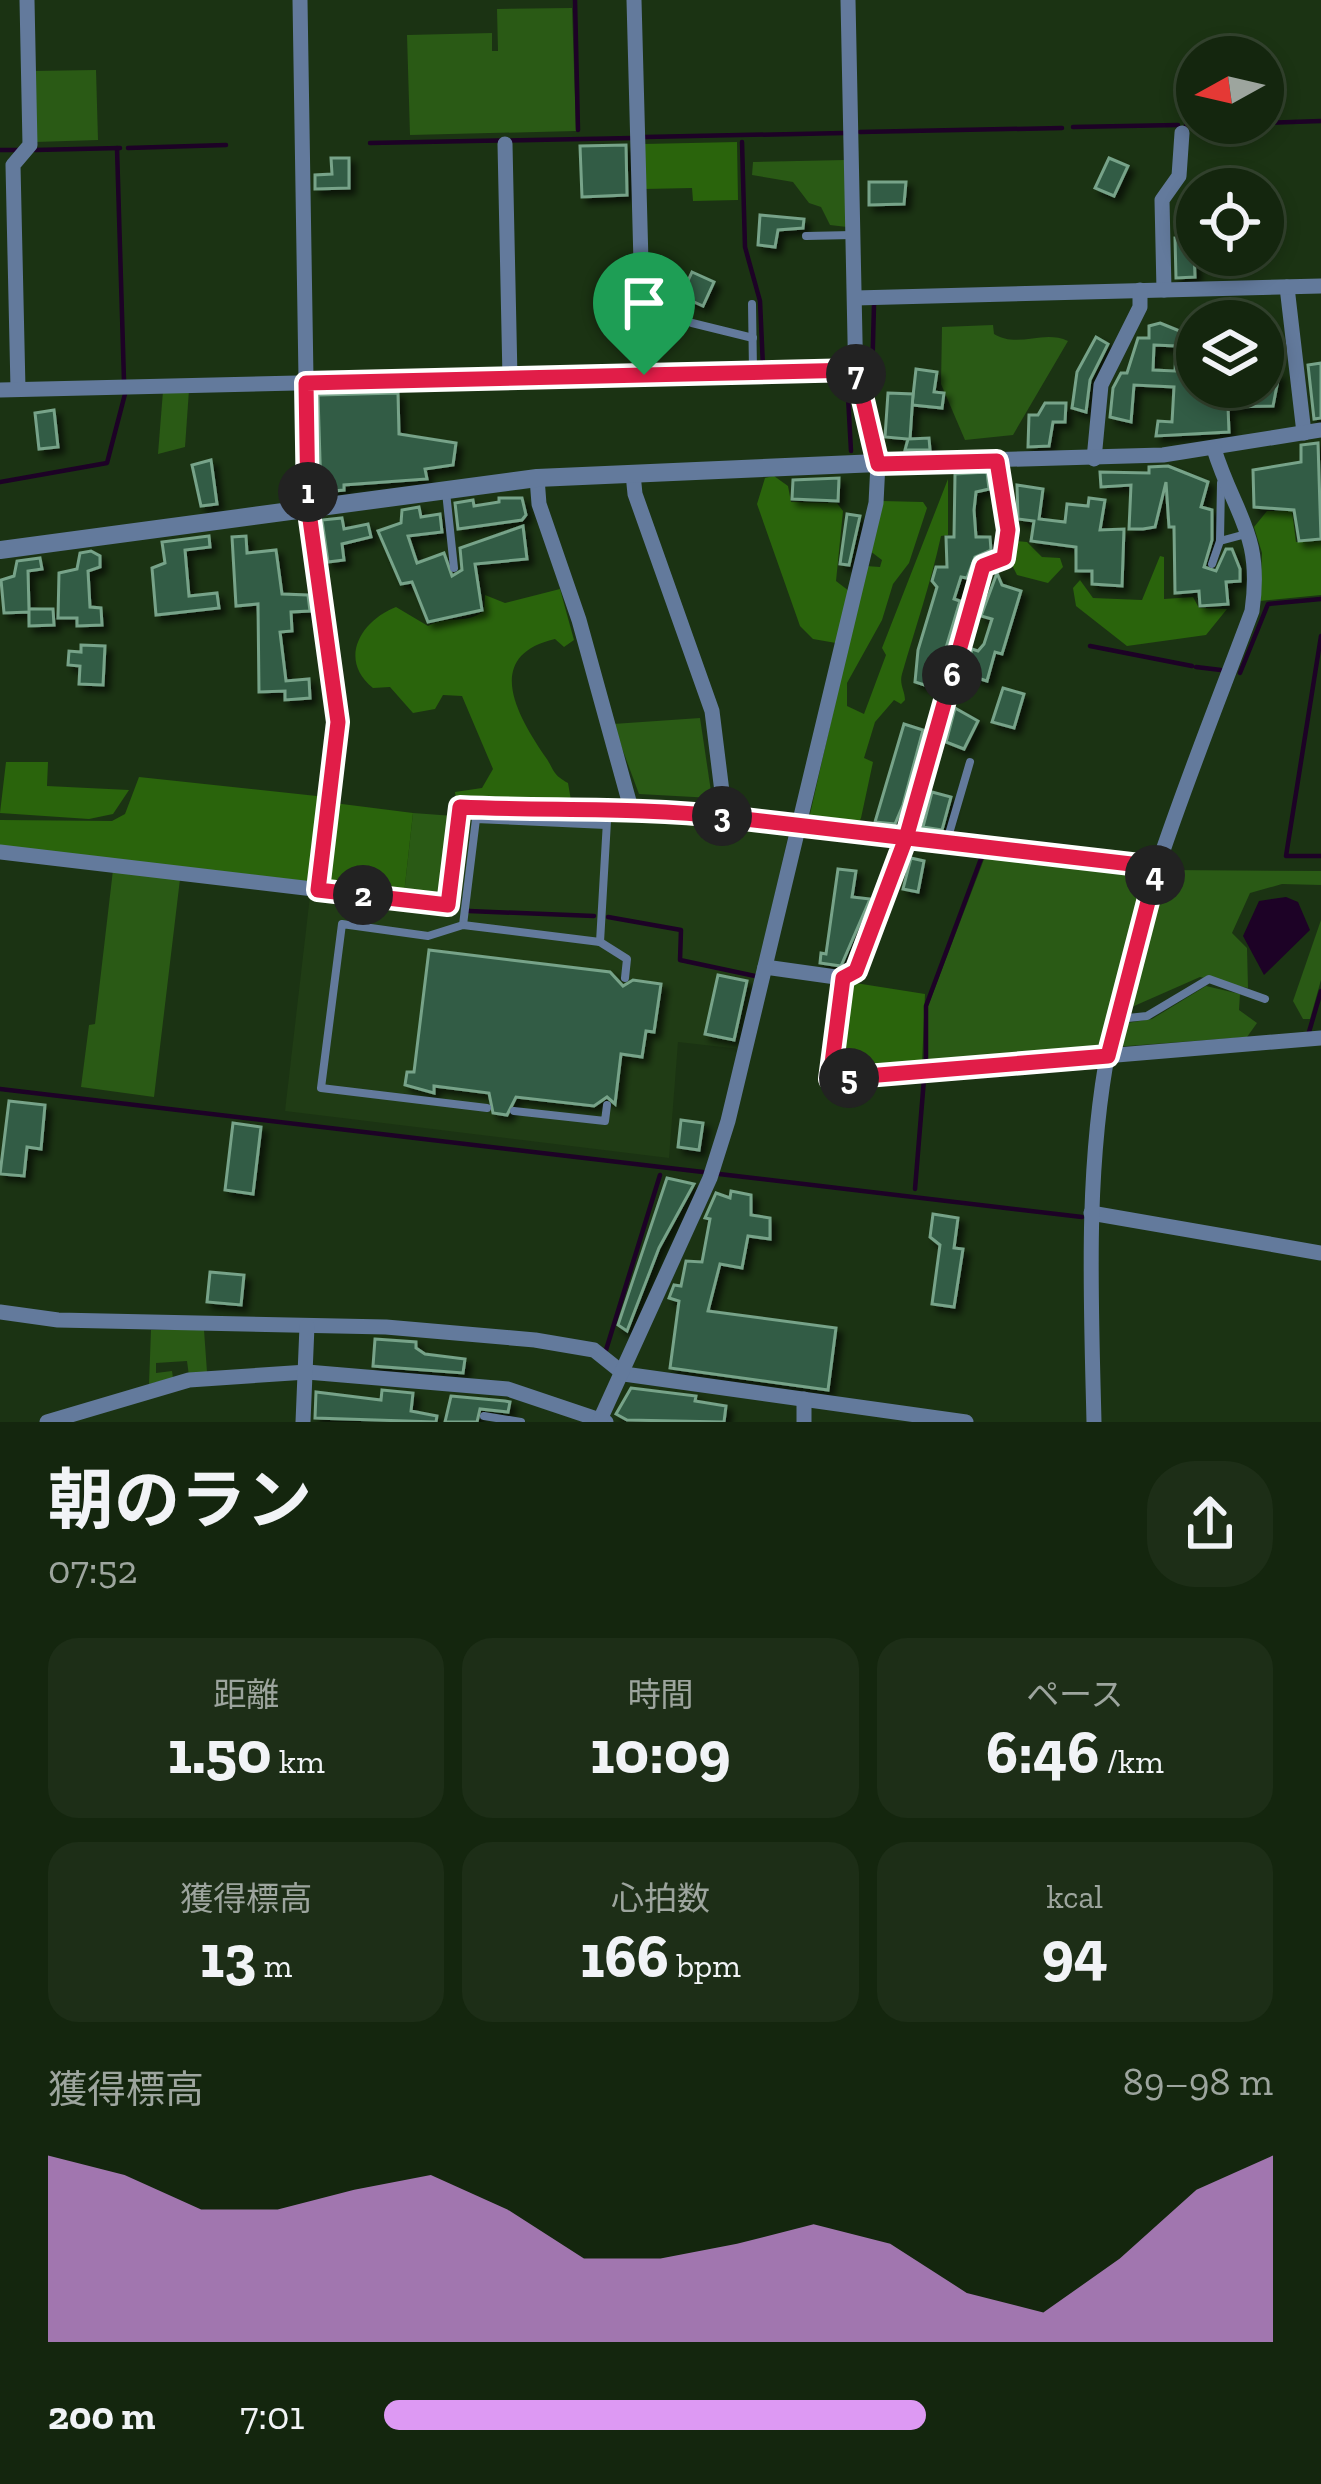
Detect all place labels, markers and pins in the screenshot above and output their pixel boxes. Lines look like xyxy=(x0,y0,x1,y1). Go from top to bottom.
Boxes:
pin xyxy=(593,252,695,375)
pin: 7 xyxy=(826,344,886,404)
pin: 1 xyxy=(278,462,338,522)
pin: 6 xyxy=(922,645,982,705)
pin: 3 xyxy=(692,786,752,846)
pin: 4 xyxy=(1125,845,1185,905)
pin: 2 xyxy=(333,865,393,925)
pin: 5 xyxy=(819,1048,879,1108)

